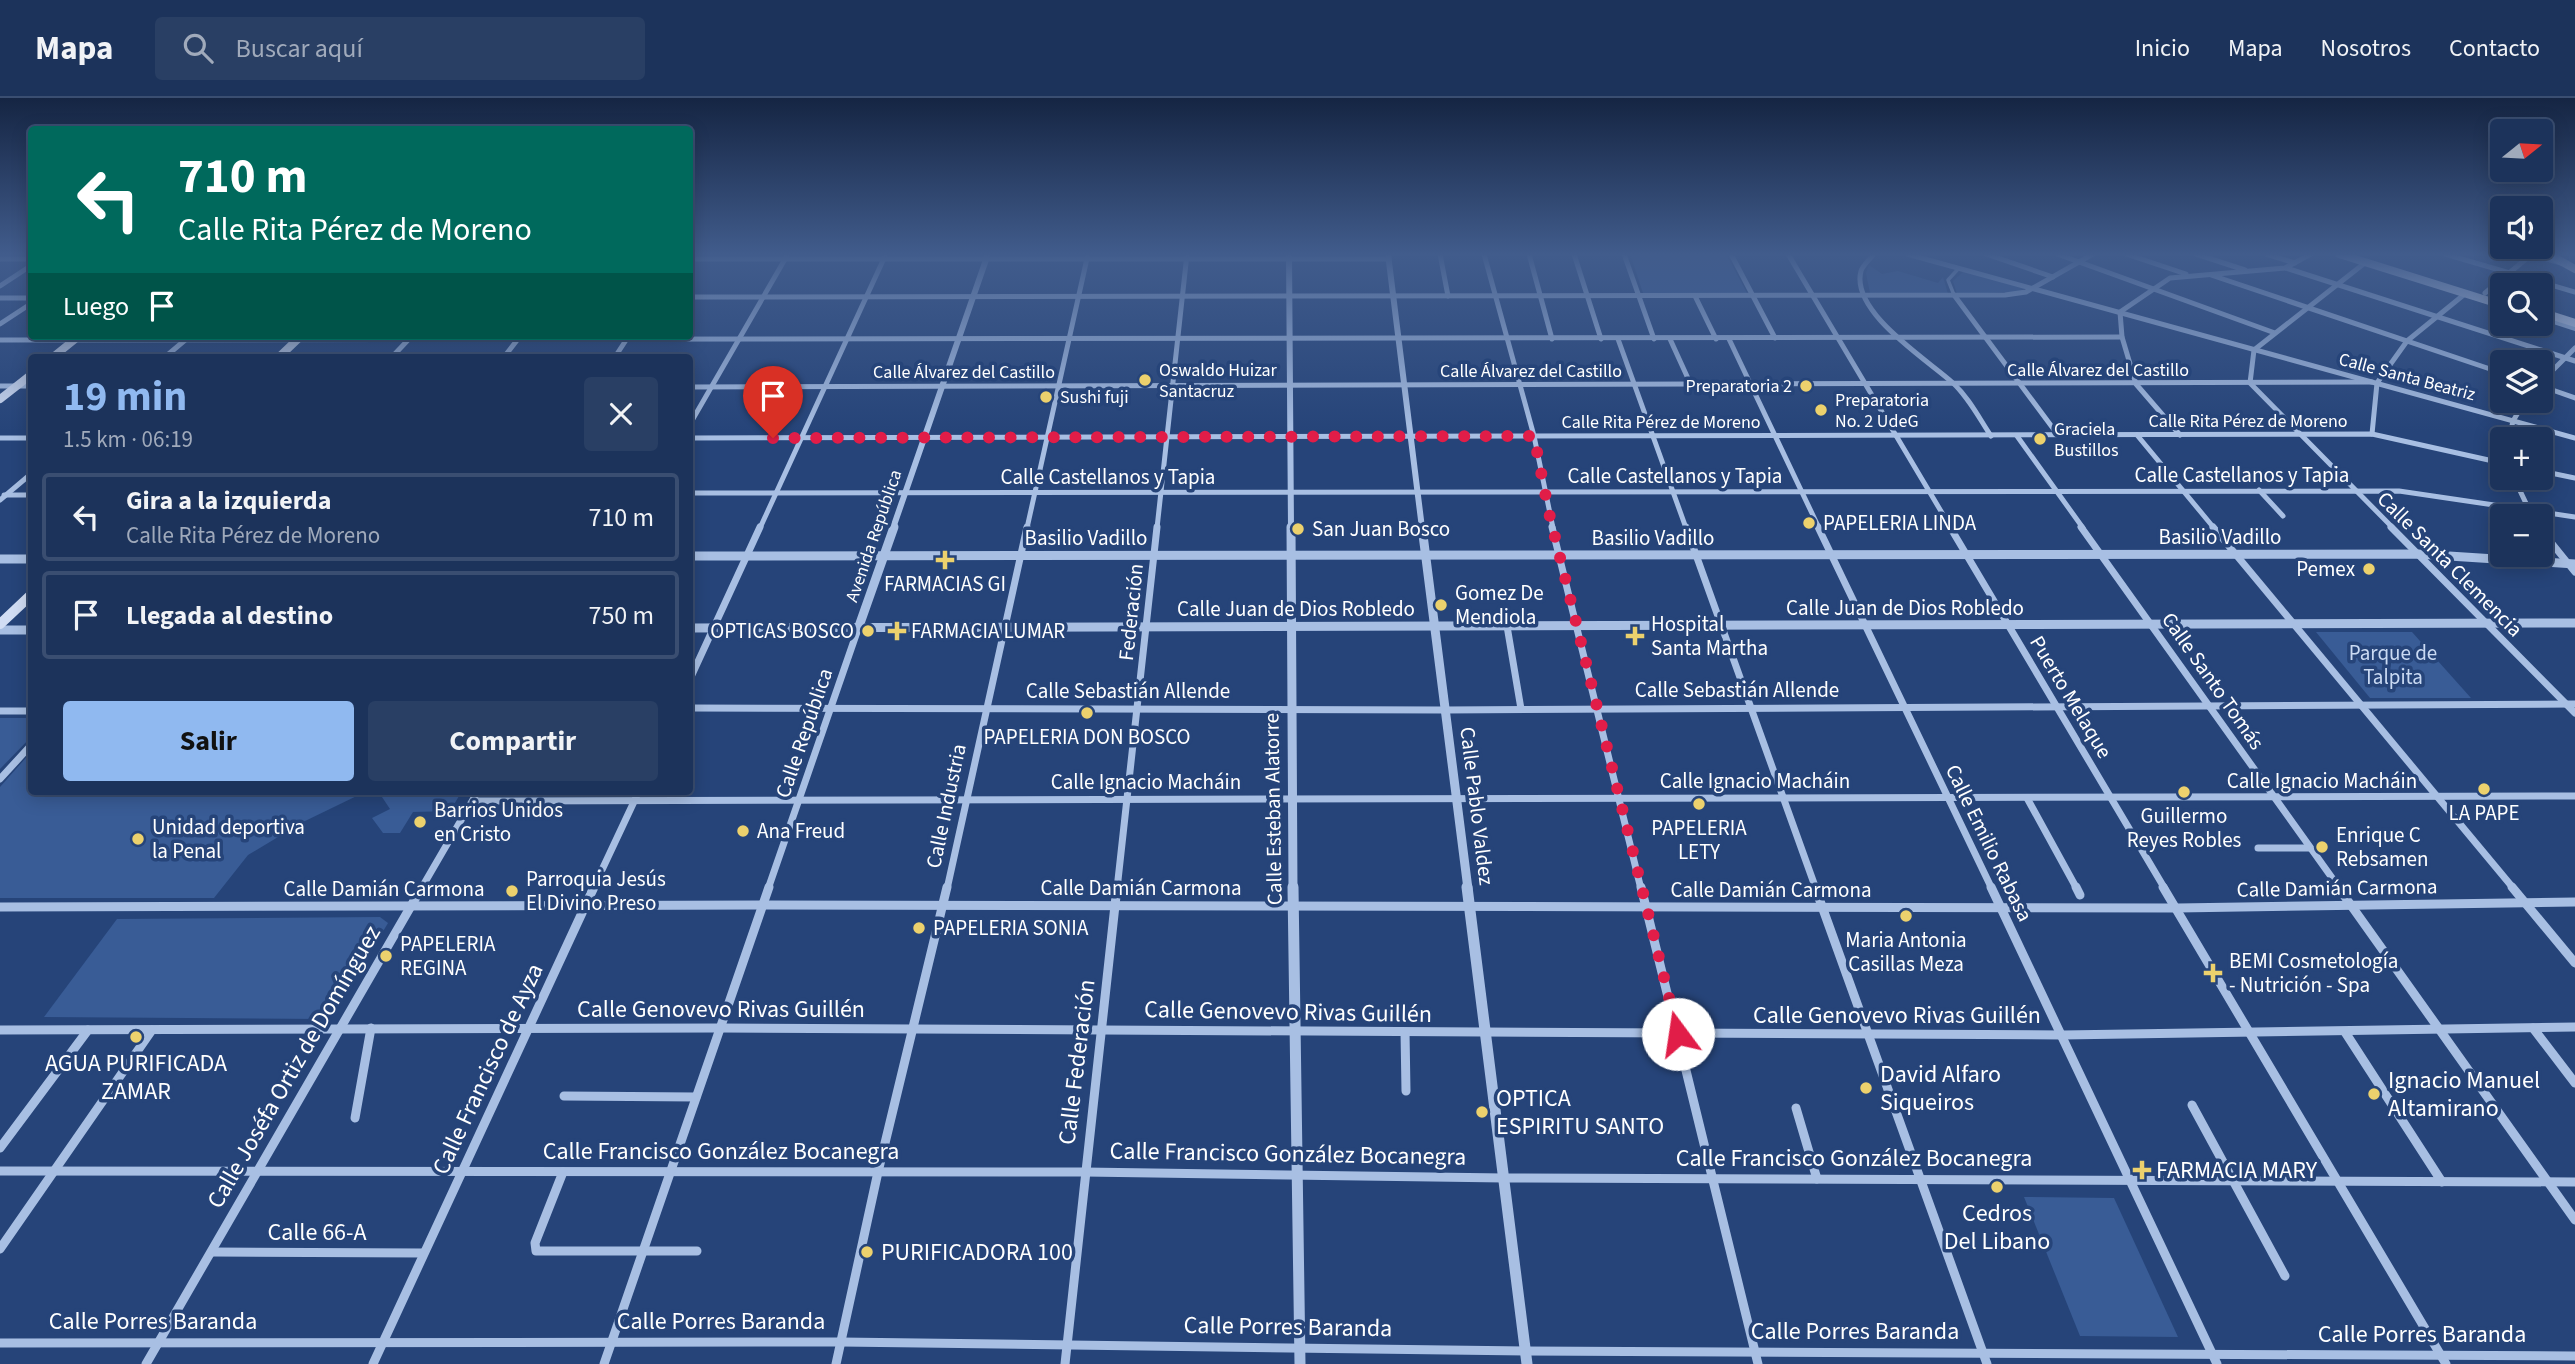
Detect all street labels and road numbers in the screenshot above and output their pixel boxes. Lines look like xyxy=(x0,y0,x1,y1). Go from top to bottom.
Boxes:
street label: Calle Santa Beatriz xyxy=(2336,347,2478,407)
street label: Calle Álvarez del Castillo xyxy=(2007,358,2189,383)
street label: Calle Álvarez del Castillo xyxy=(1440,359,1622,384)
street label: Calle Álvarez del Castillo xyxy=(873,360,1055,385)
street label: Calle Rita Pérez de Moreno xyxy=(2149,409,2348,434)
street label: Calle Rita Pérez de Moreno xyxy=(1562,410,1761,435)
street label: Calle Castellanos y Tapia xyxy=(2135,460,2349,490)
street label: Calle Castellanos y Tapia xyxy=(1568,461,1782,491)
street label: Calle Castellanos y Tapia xyxy=(1001,462,1215,492)
street label: Avenida República xyxy=(840,466,908,606)
street label: Calle Santa Clemencia xyxy=(2370,484,2530,644)
street label: Basilio Vadillo xyxy=(2159,522,2281,552)
street label: Basilio Vadillo xyxy=(1025,523,1147,553)
street label: Basilio Vadillo xyxy=(1592,523,1714,553)
street label: Federación xyxy=(1111,562,1151,662)
street label: Calle Juan de Dios Robledo xyxy=(1786,593,2024,623)
street label: Calle Juan de Dios Robledo xyxy=(1177,594,1415,624)
street label: Calle Santo Tomás xyxy=(2154,606,2272,756)
street label: Puerto Melaque xyxy=(2022,630,2120,764)
street label: Calle República xyxy=(768,664,840,802)
street label: Calle Sebastián Allende xyxy=(1635,675,1839,705)
street label: Calle Sebastián Allende xyxy=(1026,676,1230,706)
street label: Calle Esteban Alatorre xyxy=(1256,713,1290,905)
street label: Calle Pablo Valdez xyxy=(1452,725,1502,887)
street label: Calle Industria xyxy=(918,741,974,871)
street label: Calle Emilio Rabasa xyxy=(1938,759,2040,927)
street label: Calle Ignacio Macháin xyxy=(1660,766,1850,796)
street label: Calle Ignacio Macháin xyxy=(2227,766,2417,796)
street label: Calle Ignacio Macháin xyxy=(1051,767,1241,797)
street label: Calle Damián Carmona xyxy=(2236,871,2438,905)
street label: Calle Damián Carmona xyxy=(1041,873,1241,903)
street label: Calle Damián Carmona xyxy=(284,874,484,904)
street label: Calle Damián Carmona xyxy=(1671,875,1871,905)
street label: Calle Joséfa Ortiz de Domínguez xyxy=(198,919,390,1215)
street label: Calle Francisco de Ayza xyxy=(424,958,552,1180)
street label: Calle Federación xyxy=(1050,977,1104,1147)
street label: Calle Genovevo Rivas Guillén xyxy=(577,992,865,1027)
street label: Calle Genovevo Rivas Guillén xyxy=(1144,992,1432,1032)
street label: Calle Genovevo Rivas Guillén xyxy=(1753,998,2041,1033)
street label: Calle Francisco González Bocanegra xyxy=(1109,1133,1467,1175)
street label: Calle Francisco González Bocanegra xyxy=(543,1134,899,1169)
street label: Calle Francisco González Bocanegra xyxy=(1676,1141,2032,1176)
street label: Calle 66-A xyxy=(267,1215,367,1250)
street label: Calle Porres Baranda xyxy=(49,1304,257,1339)
street label: Calle Porres Baranda xyxy=(617,1304,825,1339)
street label: Calle Porres Baranda xyxy=(1183,1308,1393,1346)
street label: Calle Porres Baranda xyxy=(1751,1314,1959,1349)
street label: Calle Porres Baranda xyxy=(2318,1317,2526,1352)

